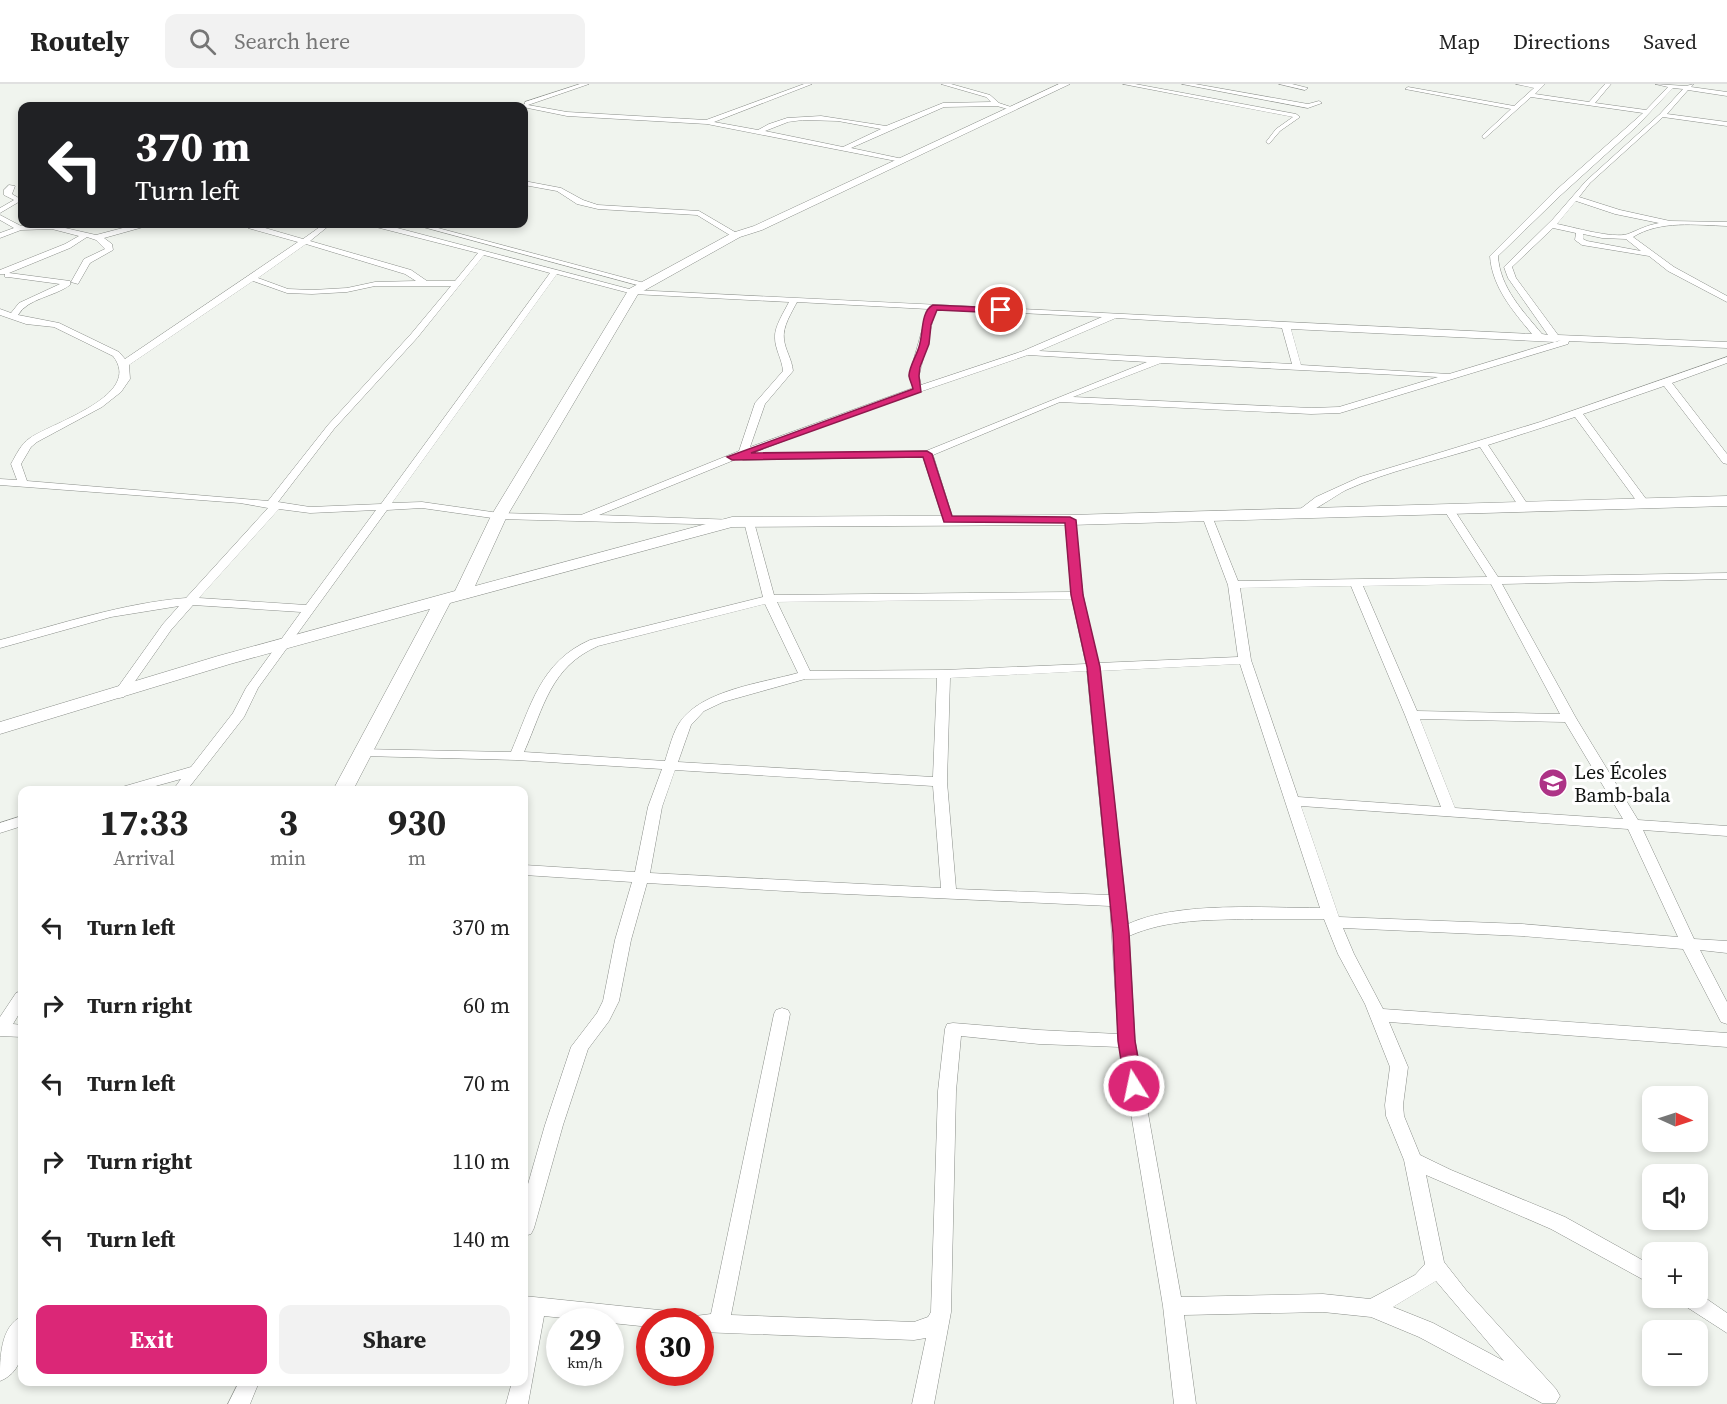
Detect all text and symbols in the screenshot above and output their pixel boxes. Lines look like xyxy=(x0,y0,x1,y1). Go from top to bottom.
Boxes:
search box xyxy=(165,14,585,68)
text: Routely xyxy=(30,22,129,60)
icon: search xyxy=(186,25,219,58)
text: Search here xyxy=(234,26,350,56)
text: Map xyxy=(1439,27,1480,56)
text: Directions xyxy=(1513,27,1610,56)
text: Saved xyxy=(1643,27,1697,56)
text: 370 m xyxy=(135,117,250,175)
icon: left xyxy=(36,126,114,204)
text: Turn left xyxy=(135,172,239,209)
pin xyxy=(975,284,1026,335)
icon: arrive xyxy=(984,293,1017,326)
place label: Les Écoles Bamb-bala xyxy=(1574,758,1671,809)
school or university icon: Les Écoles Bamb-bala xyxy=(1537,767,1569,799)
text: 17:33 xyxy=(100,798,188,847)
text: 3 xyxy=(278,798,298,847)
text: 930 xyxy=(388,798,446,847)
text: Arrival xyxy=(113,844,175,872)
text: min xyxy=(270,844,306,872)
text: m xyxy=(408,844,426,872)
icon: left xyxy=(36,911,69,944)
text: Turn left xyxy=(87,912,175,942)
text: 370 m xyxy=(452,912,510,942)
icon: right xyxy=(36,989,69,1022)
text: Turn right xyxy=(87,990,192,1020)
text: 60 m xyxy=(463,990,510,1020)
position arrow xyxy=(1102,1054,1166,1118)
icon: left xyxy=(36,1067,69,1100)
text: Turn left xyxy=(87,1068,175,1098)
text: 70 m xyxy=(463,1068,510,1098)
north arrow xyxy=(1642,1086,1708,1152)
map controls xyxy=(1642,1086,1708,1386)
icon: right xyxy=(36,1145,69,1178)
text: Turn right xyxy=(87,1146,192,1176)
text: 110 m xyxy=(452,1146,510,1176)
button: sound xyxy=(1642,1164,1708,1230)
icon: left xyxy=(36,1223,69,1256)
text: Turn left xyxy=(87,1224,175,1254)
text: 140 m xyxy=(452,1224,510,1254)
button: + xyxy=(1642,1242,1708,1308)
button: Exit xyxy=(36,1305,267,1374)
button: Share xyxy=(279,1305,510,1374)
speed limit sign: 30 xyxy=(636,1308,714,1386)
text: 29 xyxy=(569,1319,601,1360)
button: − xyxy=(1642,1320,1708,1386)
text: km/h xyxy=(567,1352,603,1373)

